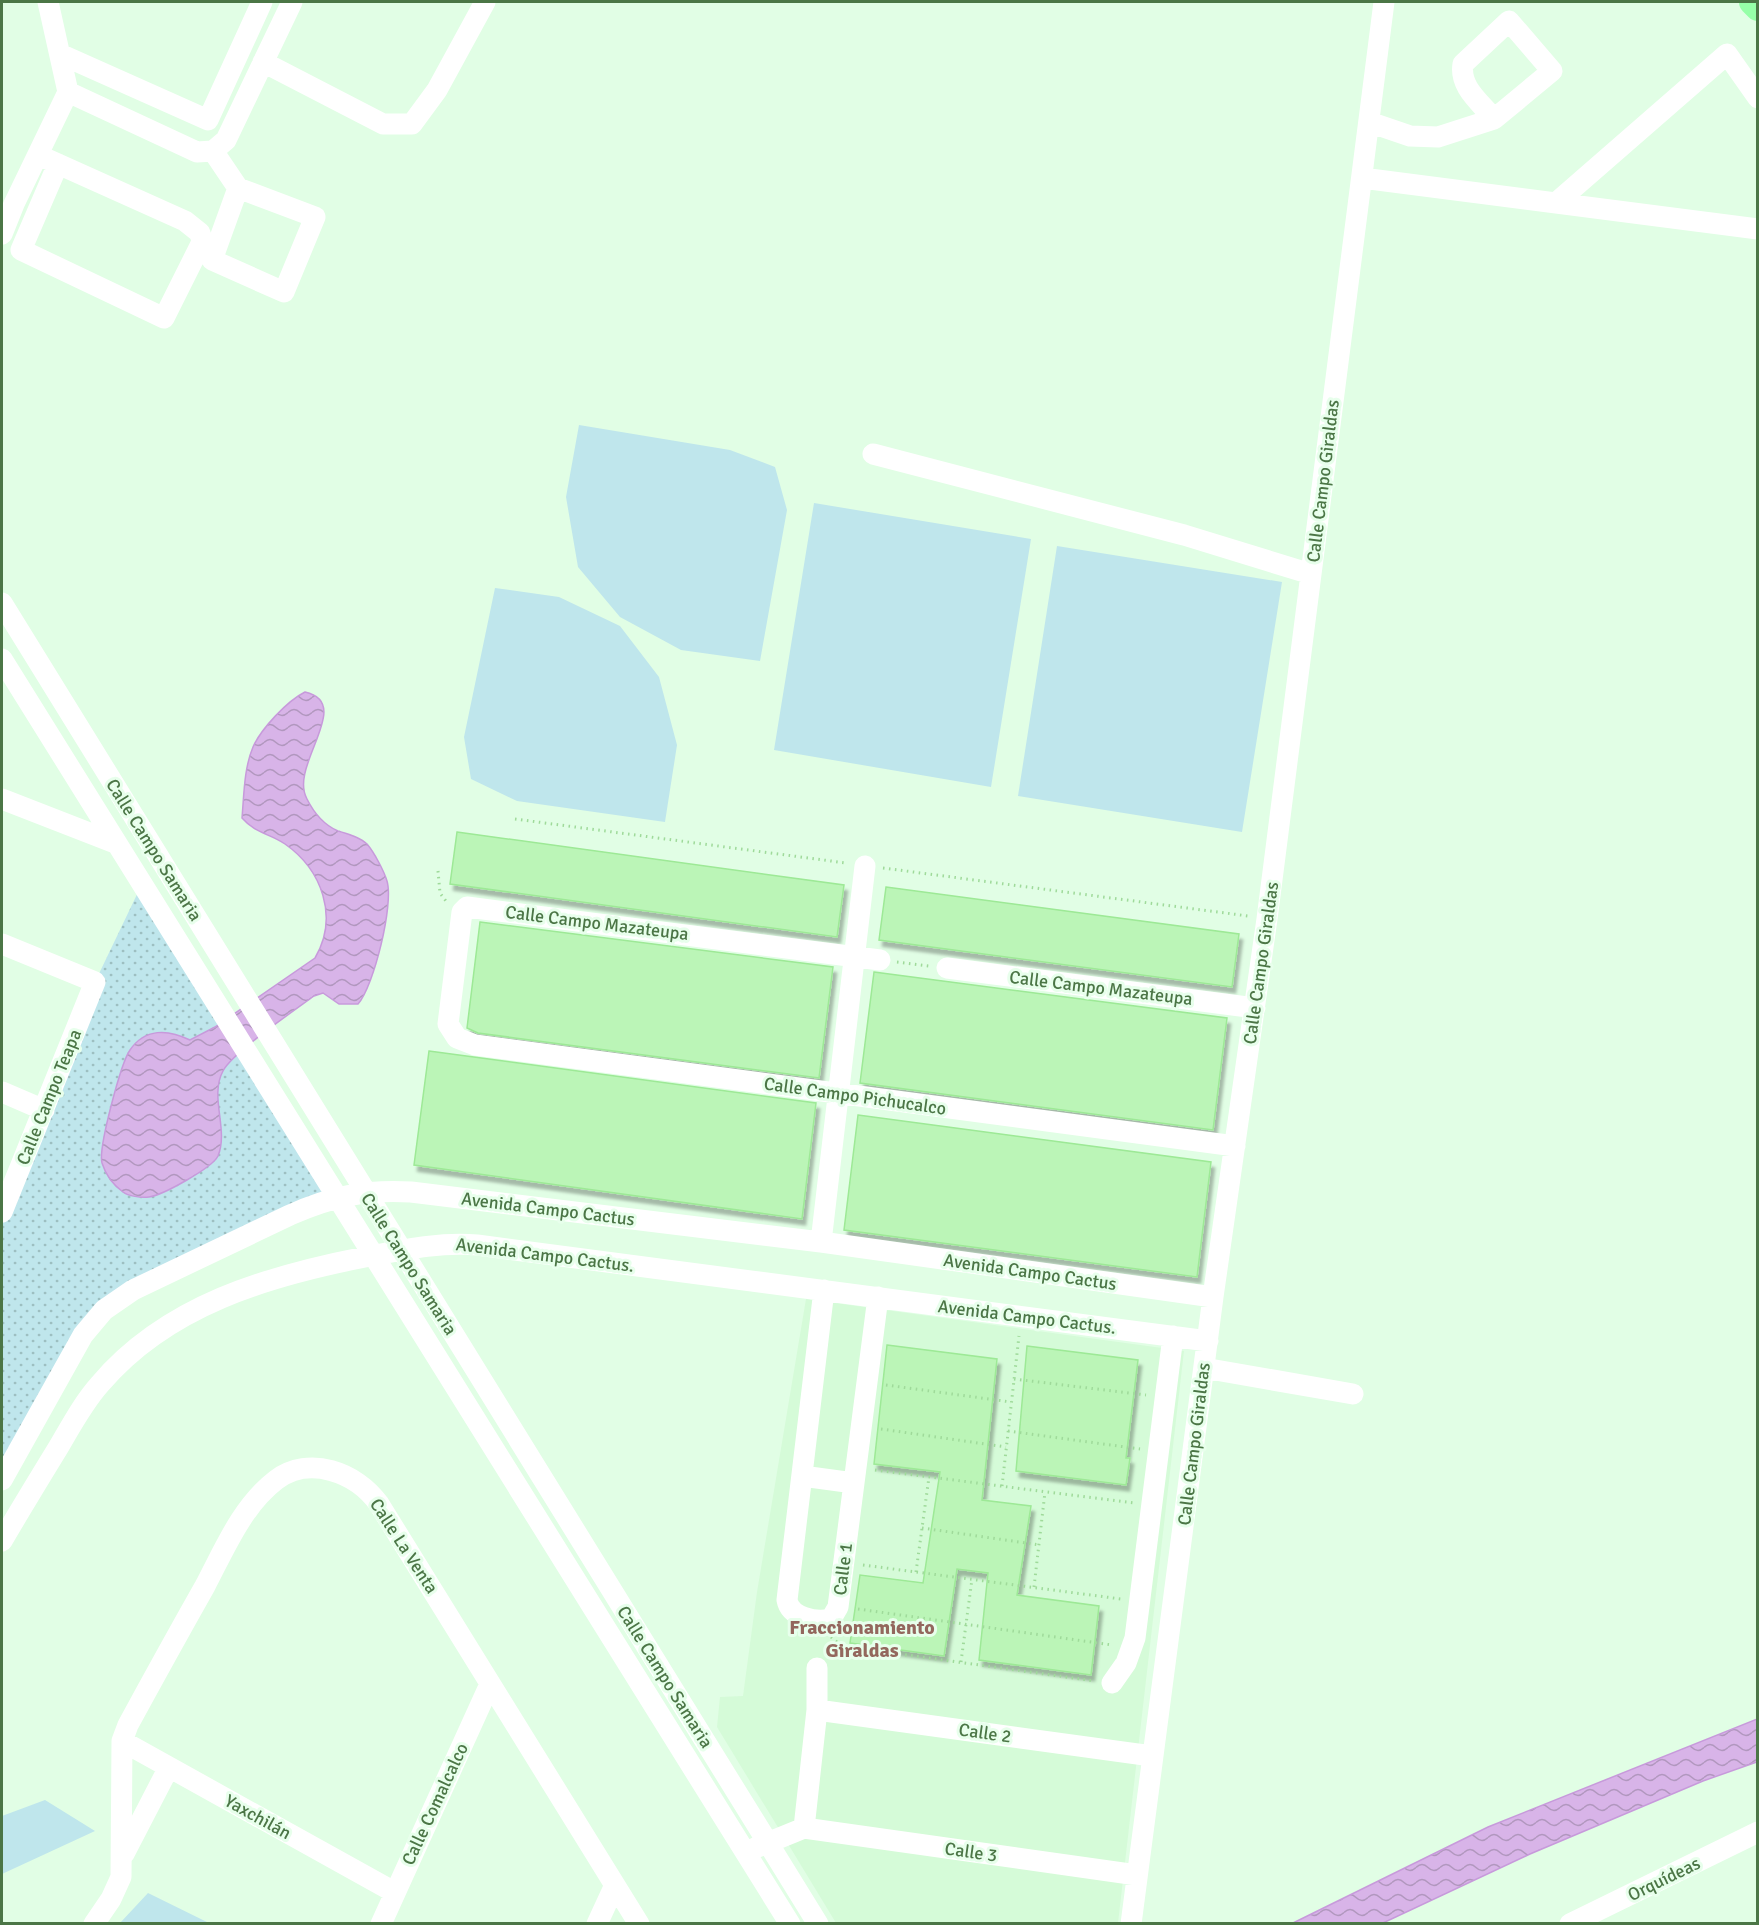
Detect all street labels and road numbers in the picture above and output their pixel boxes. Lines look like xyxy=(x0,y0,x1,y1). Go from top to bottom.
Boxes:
street label: Calle Campo Giraldas xyxy=(1302,398,1344,564)
street label: Calle Campo Samaria xyxy=(101,775,207,925)
street label: Calle Campo Giraldas xyxy=(1239,880,1283,1046)
street label: Calle Campo Mazateupa xyxy=(504,901,690,945)
street label: Calle Campo Mazateupa xyxy=(1008,966,1194,1010)
street label: Calle Campo Teapa xyxy=(12,1026,86,1168)
street label: Calle Campo Pichucalco xyxy=(762,1072,948,1120)
street label: Avenida Campo Cactus xyxy=(460,1187,636,1231)
street label: Calle Campo Samaria xyxy=(356,1189,462,1339)
street label: Avenida Campo Cactus. xyxy=(455,1233,635,1277)
street label: Avenida Campo Cactus xyxy=(942,1249,1118,1295)
street label: Avenida Campo Cactus. xyxy=(937,1295,1117,1339)
street label: Calle Campo Giraldas xyxy=(1173,1361,1215,1527)
street label: Calle La Venta xyxy=(365,1494,443,1598)
street label: Calle 1 xyxy=(829,1541,857,1597)
street label: Calle Campo Samaria xyxy=(612,1602,718,1752)
street label: Calle 2 xyxy=(957,1718,1013,1748)
street label: Calle Comalcalco xyxy=(397,1739,473,1869)
street label: Yaxchilán xyxy=(221,1790,295,1844)
street label: Calle 3 xyxy=(943,1837,999,1867)
street label: Orquídeas xyxy=(1624,1852,1704,1906)

